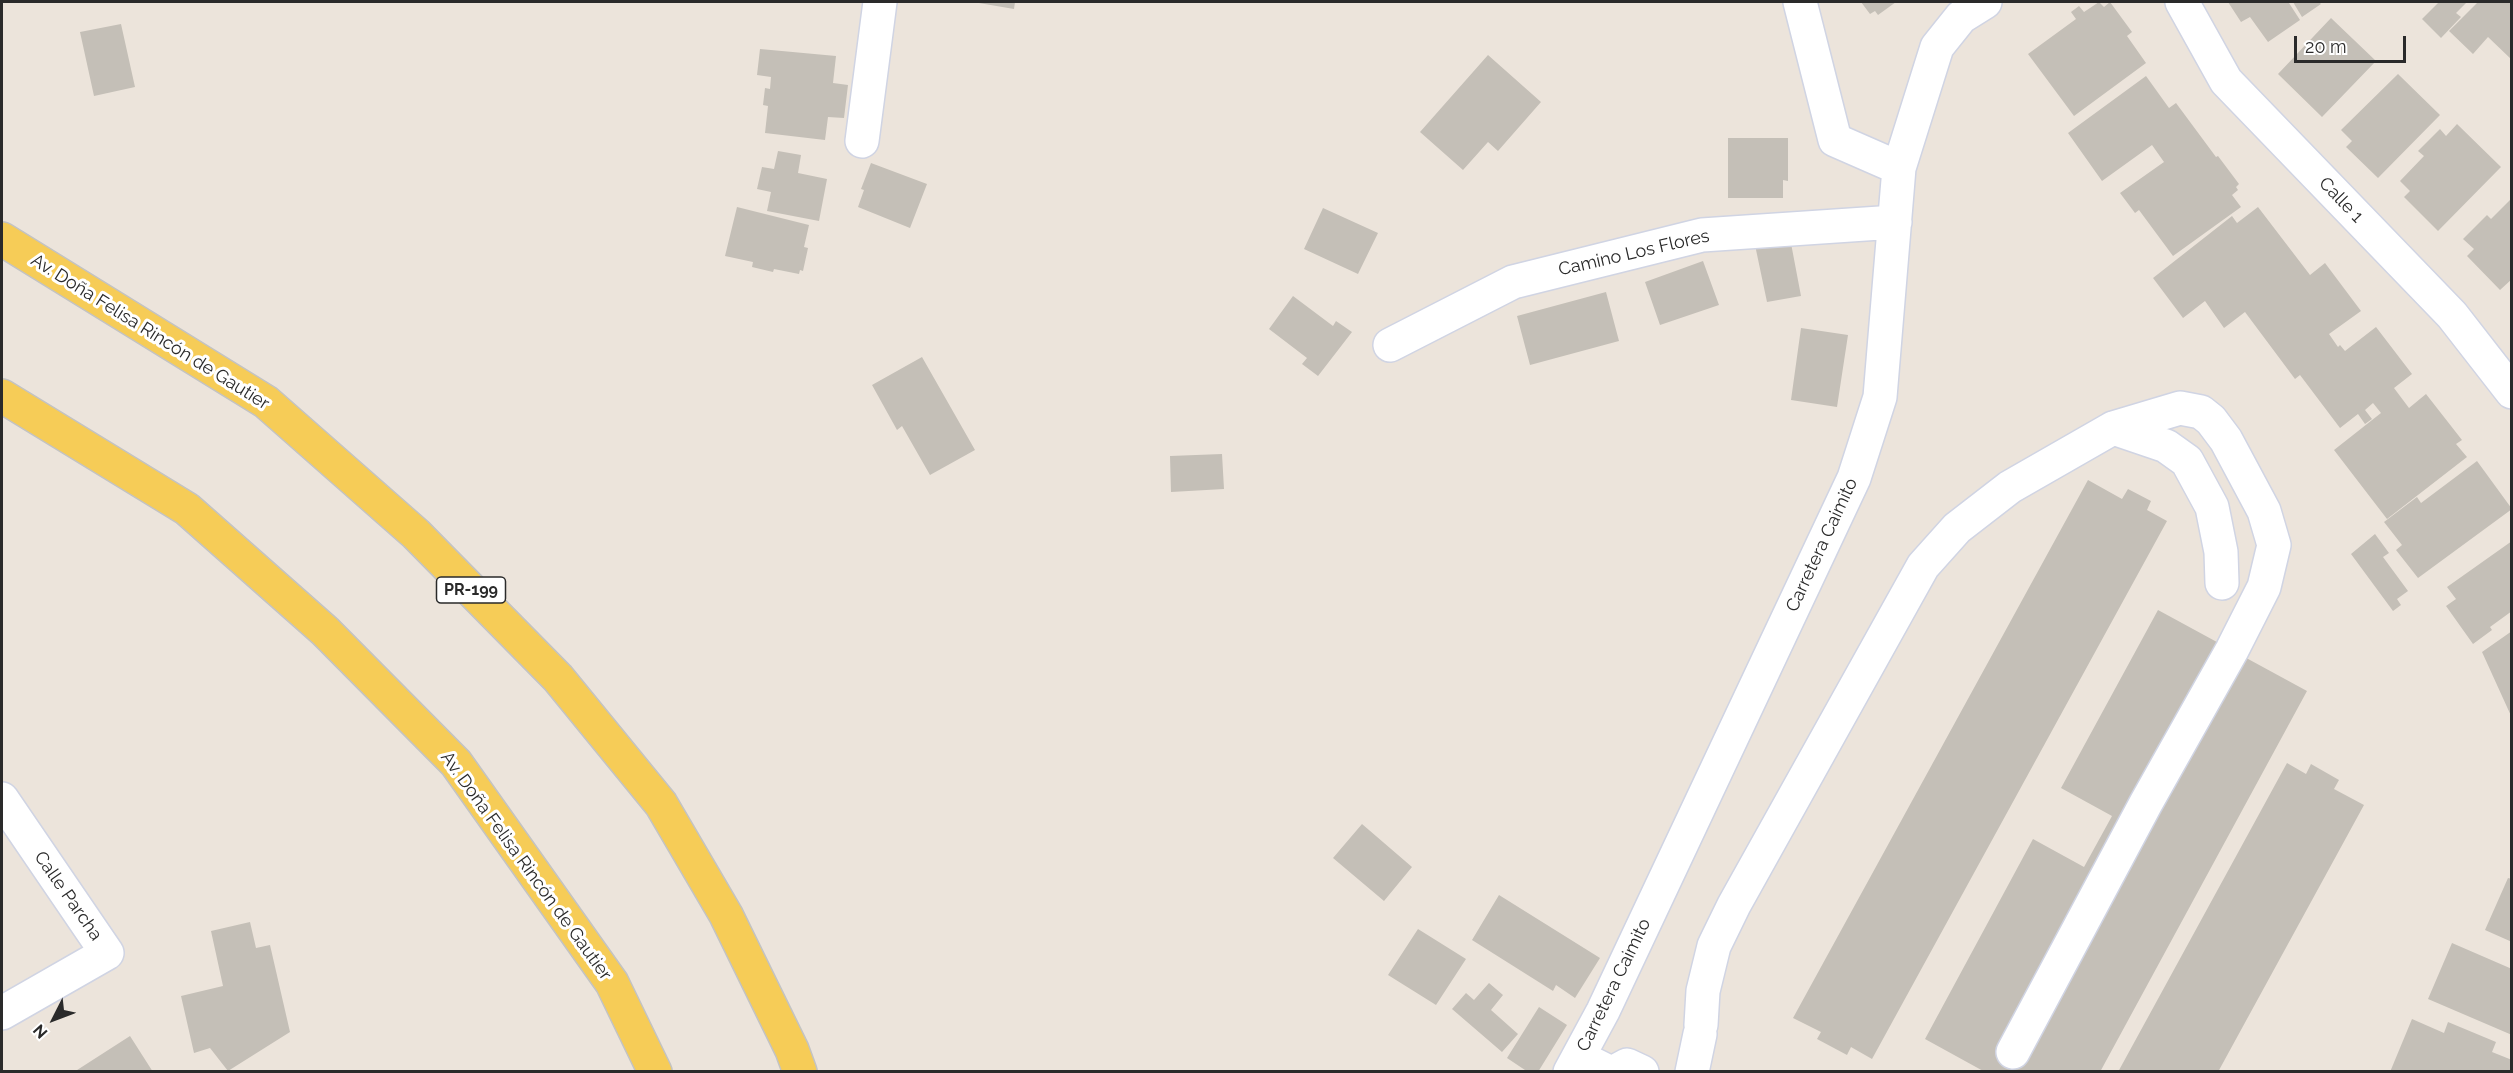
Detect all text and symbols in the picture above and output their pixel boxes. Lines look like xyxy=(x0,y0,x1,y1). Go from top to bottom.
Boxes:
scale bar xyxy=(2297,24,2410,62)
text: 20 m xyxy=(2305,36,2347,57)
street label: Calle 1 xyxy=(2314,173,2368,227)
street label: Camino Los Flores xyxy=(1556,225,1712,281)
street label: Av. Doña Felisa Rincón de Gautier xyxy=(27,249,273,415)
street label: Carretera Caimito xyxy=(1782,475,1862,615)
road number: PR-199 xyxy=(436,577,506,603)
street label: Av. Doña Felisa Rincón de Gautier xyxy=(436,748,616,984)
street label: Calle Parcha xyxy=(29,847,107,945)
street label: Carretera Caimito xyxy=(1572,915,1656,1055)
north arrow xyxy=(24,989,84,1049)
text: N xyxy=(29,1020,51,1042)

